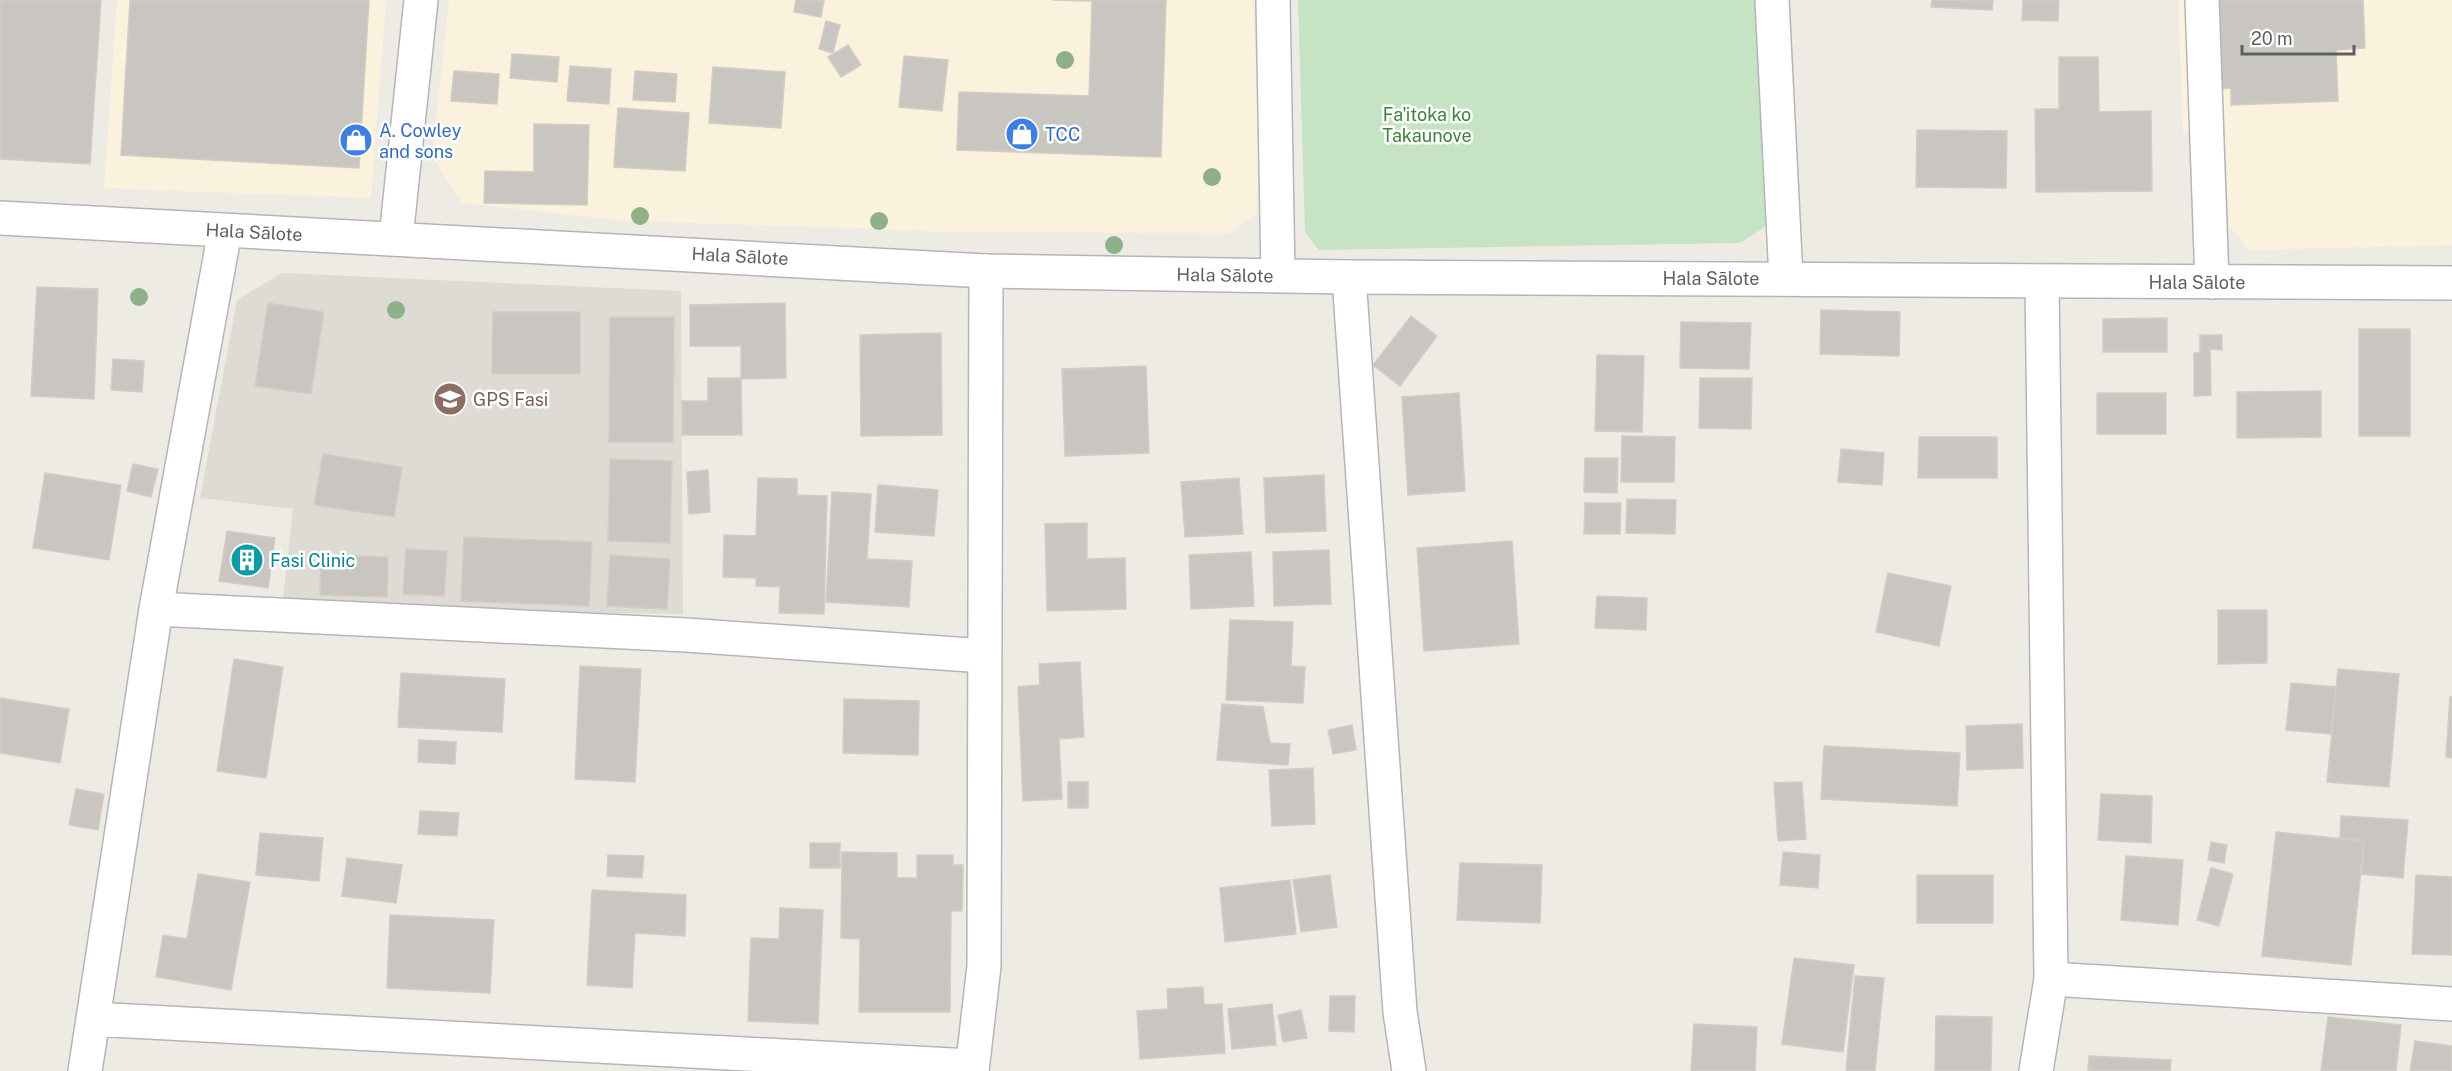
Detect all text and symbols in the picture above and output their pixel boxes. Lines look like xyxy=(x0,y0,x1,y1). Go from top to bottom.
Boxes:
scale bar xyxy=(2242,18,2354,56)
text: 20 m xyxy=(2251,28,2293,49)
park label: Fa'itoka ko Takaunove xyxy=(1382,104,1472,146)
shop icon: TCC xyxy=(1004,116,1040,152)
place label: A. Cowley and sons xyxy=(379,120,462,162)
shop icon: A. Cowley and sons xyxy=(338,122,374,158)
place label: TCC xyxy=(1045,124,1080,145)
street label: Hala Sālote xyxy=(205,219,303,245)
street label: Hala Sālote xyxy=(691,243,789,269)
street label: Hala Sālote xyxy=(1176,264,1274,286)
street label: Hala Sālote xyxy=(1662,268,1760,289)
street label: Hala Sālote xyxy=(2148,272,2246,293)
school or university icon: GPS Fasi xyxy=(432,381,468,417)
place label: GPS Fasi xyxy=(473,389,548,410)
building icon: Fasi Clinic xyxy=(229,542,265,578)
place label: Fasi Clinic xyxy=(270,550,355,571)

